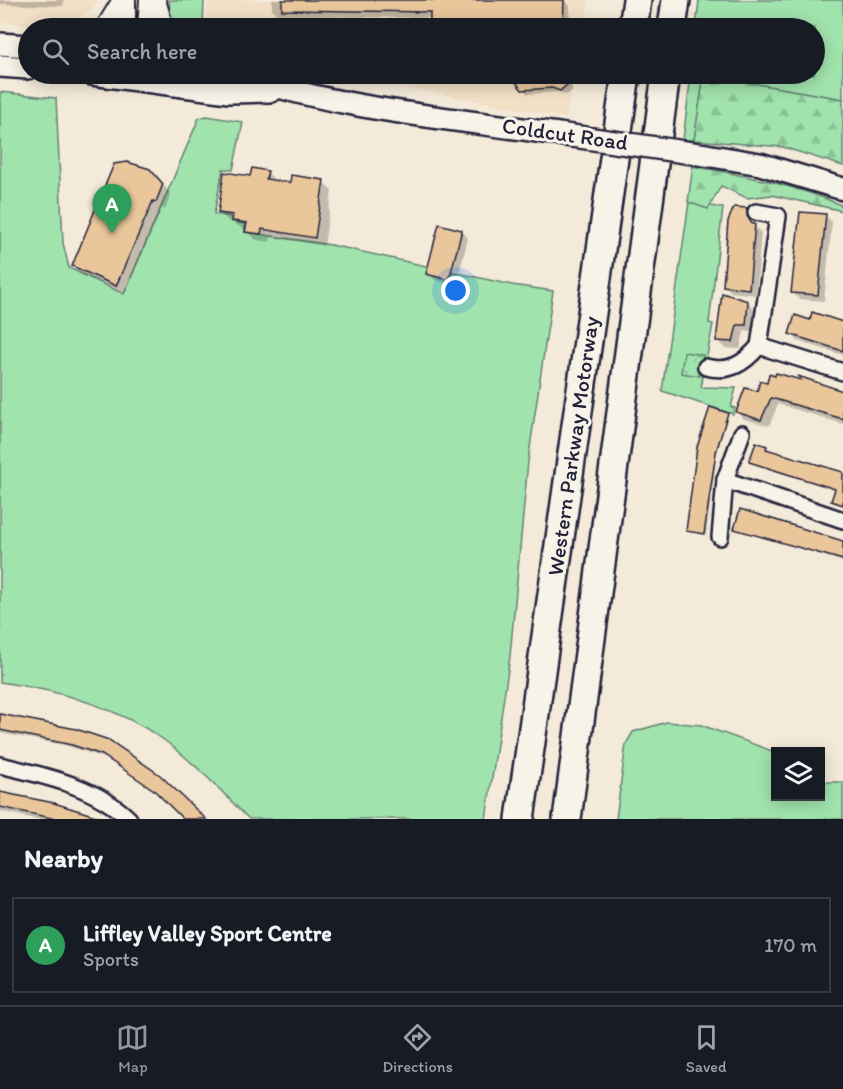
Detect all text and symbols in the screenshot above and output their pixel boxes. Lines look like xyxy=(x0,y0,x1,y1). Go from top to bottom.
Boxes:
search box xyxy=(18,18,825,84)
icon: search xyxy=(39,35,72,68)
text: Search here xyxy=(87,38,197,65)
street label: Coldcut Road xyxy=(500,112,630,156)
pin: A xyxy=(92,184,132,234)
your location xyxy=(441,276,470,305)
street label: Western Parkway Motorway xyxy=(541,314,605,578)
map controls xyxy=(771,747,825,801)
button: layers xyxy=(771,747,825,801)
text: Nearby xyxy=(24,842,103,874)
text: Liffley Valley Sport Centre xyxy=(83,920,332,947)
text: A xyxy=(39,933,52,957)
text: 170 m xyxy=(764,933,817,957)
text: Sports xyxy=(83,947,139,971)
tab: Map xyxy=(116,1021,149,1076)
tab: Directions xyxy=(382,1021,453,1076)
tab: Saved xyxy=(686,1021,727,1076)

